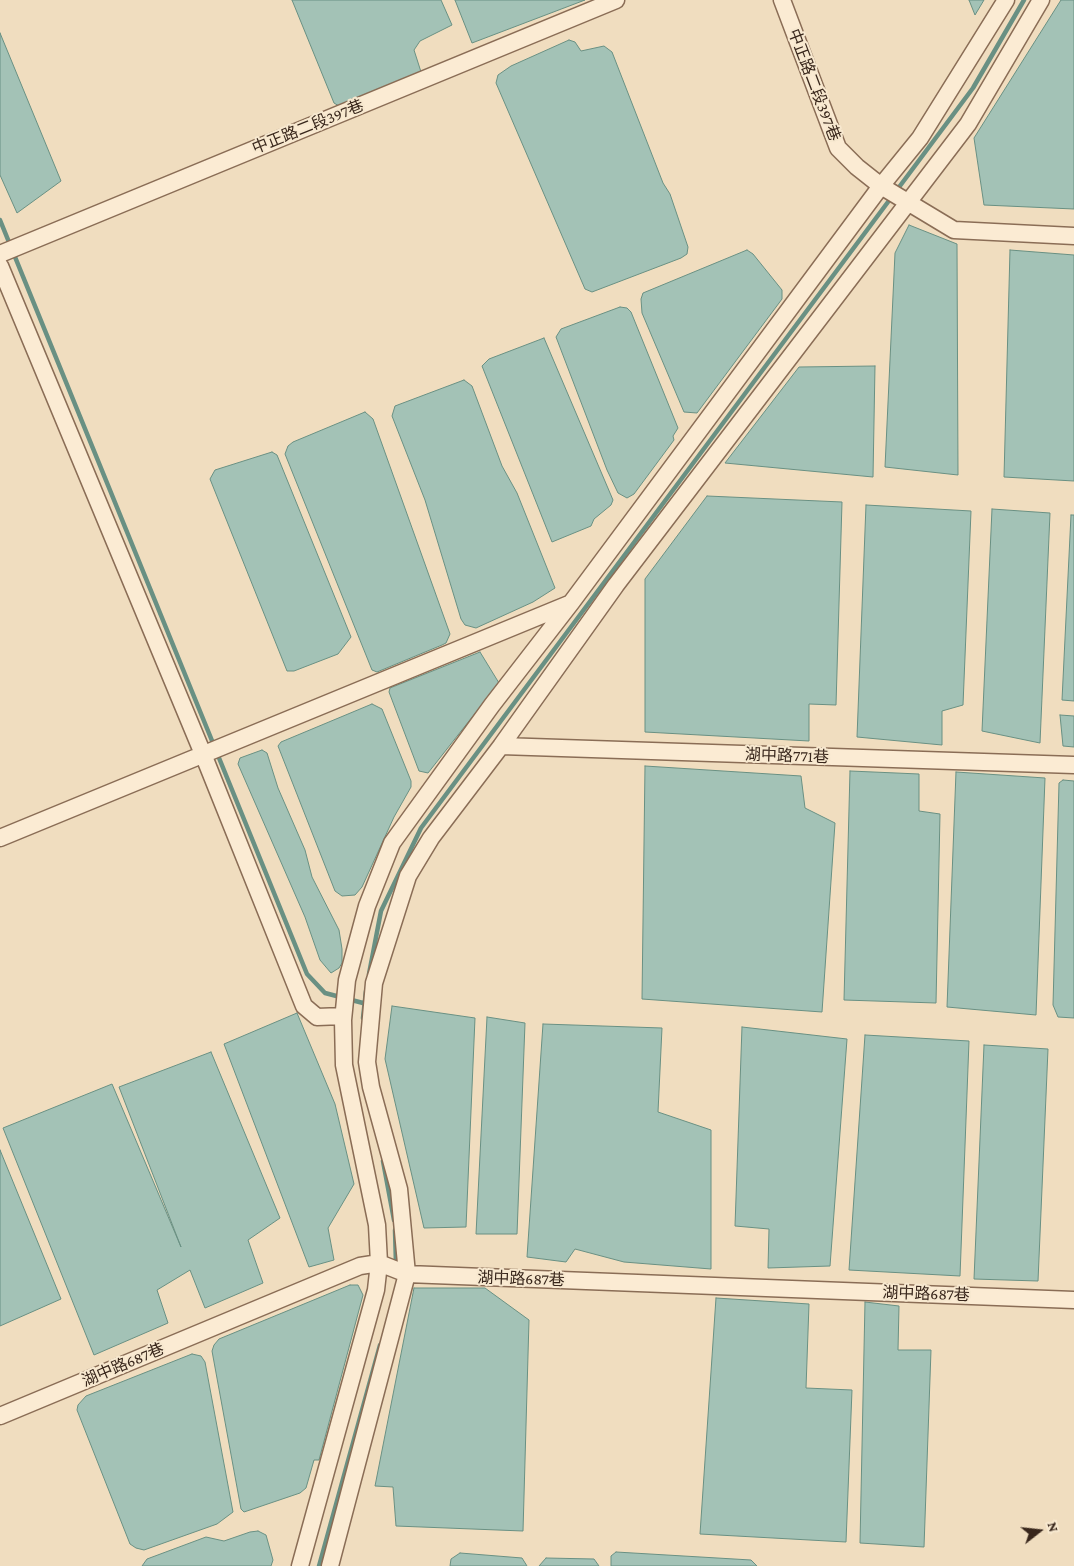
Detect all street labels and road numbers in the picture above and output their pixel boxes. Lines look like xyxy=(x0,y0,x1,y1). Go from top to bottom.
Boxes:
street label: 中正路二段397巷 xyxy=(784,26,844,144)
street label: 中正路二段397巷 xyxy=(249,96,367,158)
street label: 湖中路771巷 xyxy=(745,745,829,767)
street label: 湖中路687巷 xyxy=(477,1268,565,1290)
street label: 湖中路687巷 xyxy=(882,1283,970,1305)
street label: 湖中路687巷 xyxy=(79,1339,167,1391)

